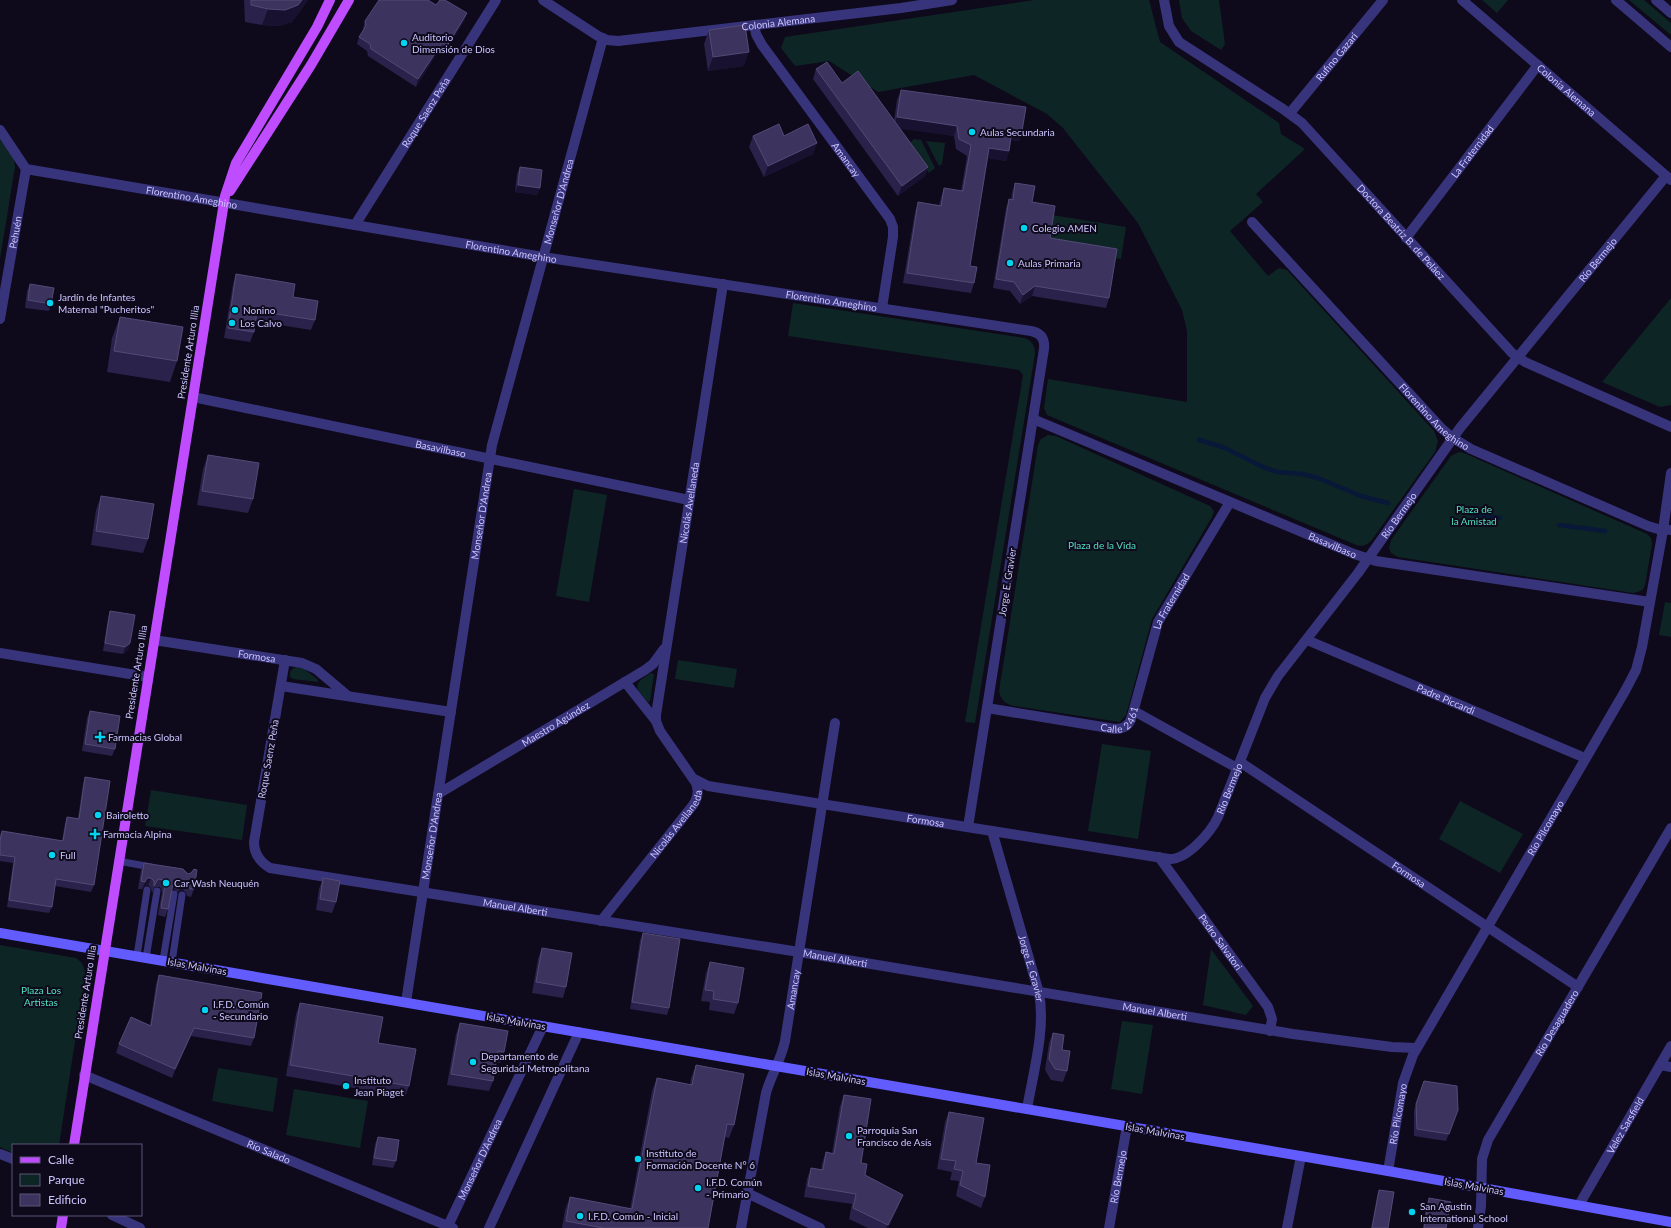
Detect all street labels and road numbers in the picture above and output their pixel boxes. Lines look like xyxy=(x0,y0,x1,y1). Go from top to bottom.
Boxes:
street label: Colonia Alemana xyxy=(741,12,816,33)
street label: Rufino Gazari xyxy=(1313,30,1360,83)
street label: Colonia Alemana xyxy=(1535,61,1598,119)
street label: Roque Saenz Peña xyxy=(399,75,452,150)
street label: La Fraternidad xyxy=(1448,123,1496,180)
street label: Amancay xyxy=(829,140,864,180)
street label: Monseñor D'Andrea xyxy=(541,157,576,246)
street label: Doctora Beatriz B. de Peláez xyxy=(1355,182,1448,282)
street label: Florentino Ameghino xyxy=(145,184,239,211)
street label: Pehuén xyxy=(6,215,24,250)
street label: Río Bermejo xyxy=(1576,235,1619,284)
street label: Florentino Ameghino xyxy=(465,238,558,265)
street label: Florentino Ameghino xyxy=(785,288,878,314)
street label: Presidente Arturo Illia xyxy=(175,304,201,400)
street label: Florentino Ameghino xyxy=(1397,381,1472,453)
street label: Basavilbaso xyxy=(414,437,467,460)
street label: Nicolás Avellaneda xyxy=(677,461,701,544)
street label: Monseñor D'Andrea xyxy=(468,471,494,560)
street label: Río Bermejo xyxy=(1378,490,1419,541)
street label: Basavilbaso xyxy=(1307,530,1359,561)
street label: Jorge E. Gravier xyxy=(996,547,1018,617)
street label: La Fraternidad xyxy=(1150,571,1192,631)
street label: Presidente Arturo Illia xyxy=(123,624,149,720)
street label: Formosa xyxy=(237,647,276,665)
street label: Padre Piccardi xyxy=(1415,681,1477,717)
street label: Maestro Agúndez xyxy=(519,698,592,749)
street label: Calle 2461 xyxy=(1100,705,1140,735)
street label: Roque Saenz Peña xyxy=(255,718,281,800)
street label: Río Bermejo xyxy=(1214,761,1245,816)
street label: Nicolás Avellaneda xyxy=(647,790,704,861)
street label: Monseñor D'Andrea xyxy=(419,792,444,880)
street label: Río Pilcomayo xyxy=(1525,798,1566,857)
street label: Formosa xyxy=(906,812,945,829)
street label: Formosa xyxy=(1390,859,1428,890)
street label: Manuel Alberti xyxy=(482,896,548,918)
street label: Pedro Salvatori xyxy=(1196,912,1245,972)
street label: Jorge E. Gravier xyxy=(1016,933,1046,1003)
street label: Presidente Arturo Illia xyxy=(72,944,98,1040)
street label: Manuel Alberti xyxy=(802,947,868,969)
street label: Islas Malvinas xyxy=(166,955,228,977)
street label: Amancay xyxy=(784,968,802,1010)
street label: Río Desaguadero xyxy=(1533,987,1581,1058)
street label: Manuel Alberti xyxy=(1122,1000,1188,1022)
street label: Islas Malvinas xyxy=(485,1010,547,1032)
street label: Islas Malvinas xyxy=(805,1065,867,1087)
street label: Río Pilcomayo xyxy=(1387,1082,1409,1145)
street label: Velez Sarsfield xyxy=(1604,1095,1646,1156)
street label: Monseñor D'Andrea xyxy=(455,1117,504,1202)
street label: Islas Malvinas xyxy=(1124,1120,1186,1142)
street label: Río Salado xyxy=(245,1137,293,1166)
street label: Río Bermejo xyxy=(1107,1149,1129,1204)
street label: Islas Malvinas xyxy=(1443,1175,1505,1197)

